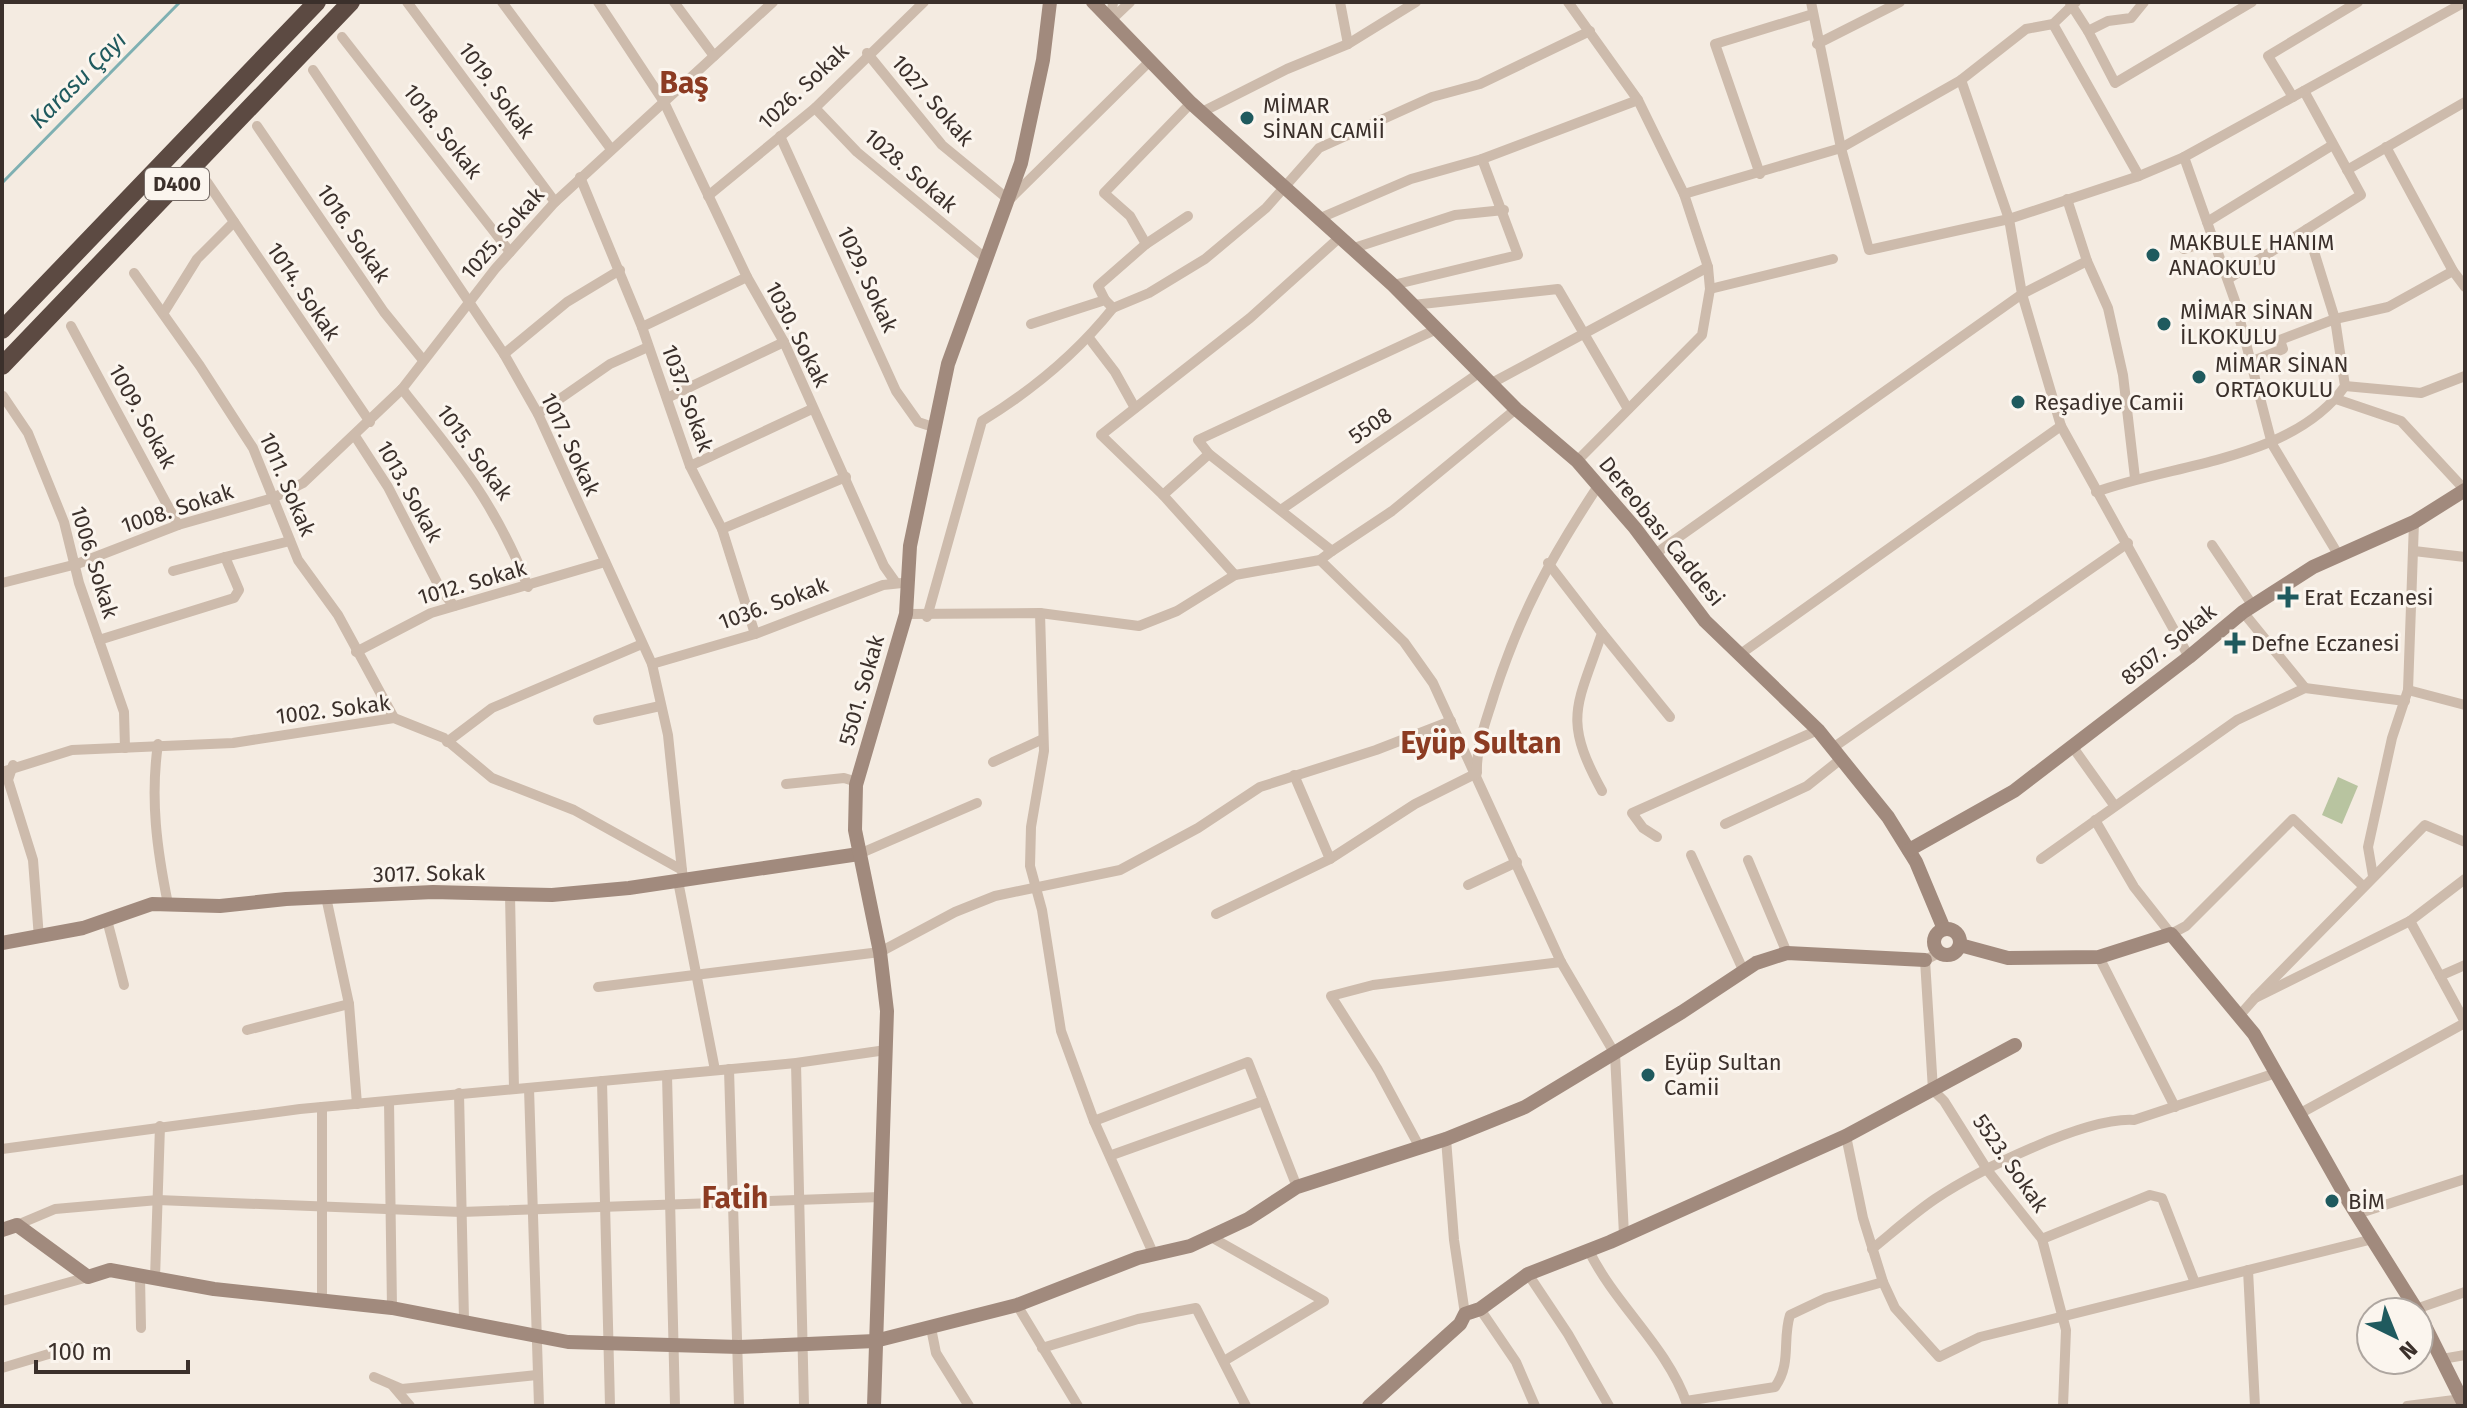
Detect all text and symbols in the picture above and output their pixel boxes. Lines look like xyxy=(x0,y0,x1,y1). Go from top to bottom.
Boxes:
water label: Karasu Çayı xyxy=(24,26,132,134)
street label: 1019. Sokak xyxy=(453,37,541,144)
street label: 1026. Sokak xyxy=(752,37,855,135)
street label: 1027. Sokak xyxy=(886,49,980,152)
district label: Baş xyxy=(659,65,709,102)
street label: 1018. Sokak xyxy=(397,78,488,185)
place label: MİMAR SİNAN CAMİİ xyxy=(1263,92,1385,144)
marker: MİMAR SİNAN CAMİİ xyxy=(1238,109,1256,127)
street label: 1028. Sokak xyxy=(859,123,963,219)
road number: D400 xyxy=(145,168,209,200)
street label: 1016. Sokak xyxy=(311,179,397,288)
street label: 1025. Sokak xyxy=(455,181,550,285)
street label: 1029. Sokak xyxy=(831,222,904,337)
place label: MAKBULE HANIM ANAOKULU xyxy=(2169,229,2334,281)
street label: 1014. Sokak xyxy=(261,237,347,346)
marker: MAKBULE HANIM ANAOKULU xyxy=(2144,246,2162,264)
street label: 1030. Sokak xyxy=(759,277,836,392)
place label: MİMAR SİNAN İLKOKULU xyxy=(2180,298,2314,350)
marker: MİMAR SİNAN İLKOKULU xyxy=(2155,315,2173,333)
street label: 1037. Sokak xyxy=(656,341,720,456)
place label: MİMAR SİNAN ORTAOKULU xyxy=(2215,351,2349,403)
street label: 1009. Sokak xyxy=(103,359,183,474)
marker: MİMAR SİNAN ORTAOKULU xyxy=(2190,368,2208,386)
street label: 1017. Sokak xyxy=(535,388,606,501)
place label: Reşadiye Camii xyxy=(2034,389,2184,416)
marker: Reşadiye Camii xyxy=(2009,393,2027,411)
street label: 1015. Sokak xyxy=(431,399,519,506)
street label: 5508 xyxy=(1344,401,1397,450)
street label: 1011. Sokak xyxy=(254,428,322,541)
street label: 1013. Sokak xyxy=(371,436,449,547)
street label: Dereobası Caddesi xyxy=(1593,451,1730,612)
street label: 1008. Sokak xyxy=(118,477,237,539)
street label: 1006. Sokak xyxy=(65,503,125,622)
street label: 1012. Sokak xyxy=(415,554,530,611)
street label: 1036. Sokak xyxy=(715,571,832,636)
place label: Erat Eczanesi xyxy=(2304,584,2433,611)
marker: Erat Eczanesi xyxy=(2279,588,2297,606)
street label: 8507. Sokak xyxy=(2115,597,2222,691)
place label: Defne Eczanesi xyxy=(2251,630,2400,657)
street label: 5501. Sokak xyxy=(833,631,890,748)
marker: Defne Eczanesi xyxy=(2226,634,2244,652)
street label: 1002. Sokak xyxy=(274,689,392,730)
district label: Eyüp Sultan xyxy=(1400,725,1562,761)
street label: 3017. Sokak xyxy=(373,859,486,888)
place label: Eyüp Sultan Camii xyxy=(1664,1049,1782,1101)
marker: Eyüp Sultan Camii xyxy=(1639,1066,1657,1084)
street label: 5523. Sokak xyxy=(1967,1109,2055,1218)
district label: Fatih xyxy=(702,1180,768,1216)
place label: BİM xyxy=(2348,1188,2385,1215)
marker: BİM xyxy=(2323,1192,2341,1210)
north arrow xyxy=(2355,1296,2435,1376)
scale bar xyxy=(36,1324,188,1374)
text: N xyxy=(2394,1335,2423,1365)
text: 100 m xyxy=(48,1338,112,1366)

